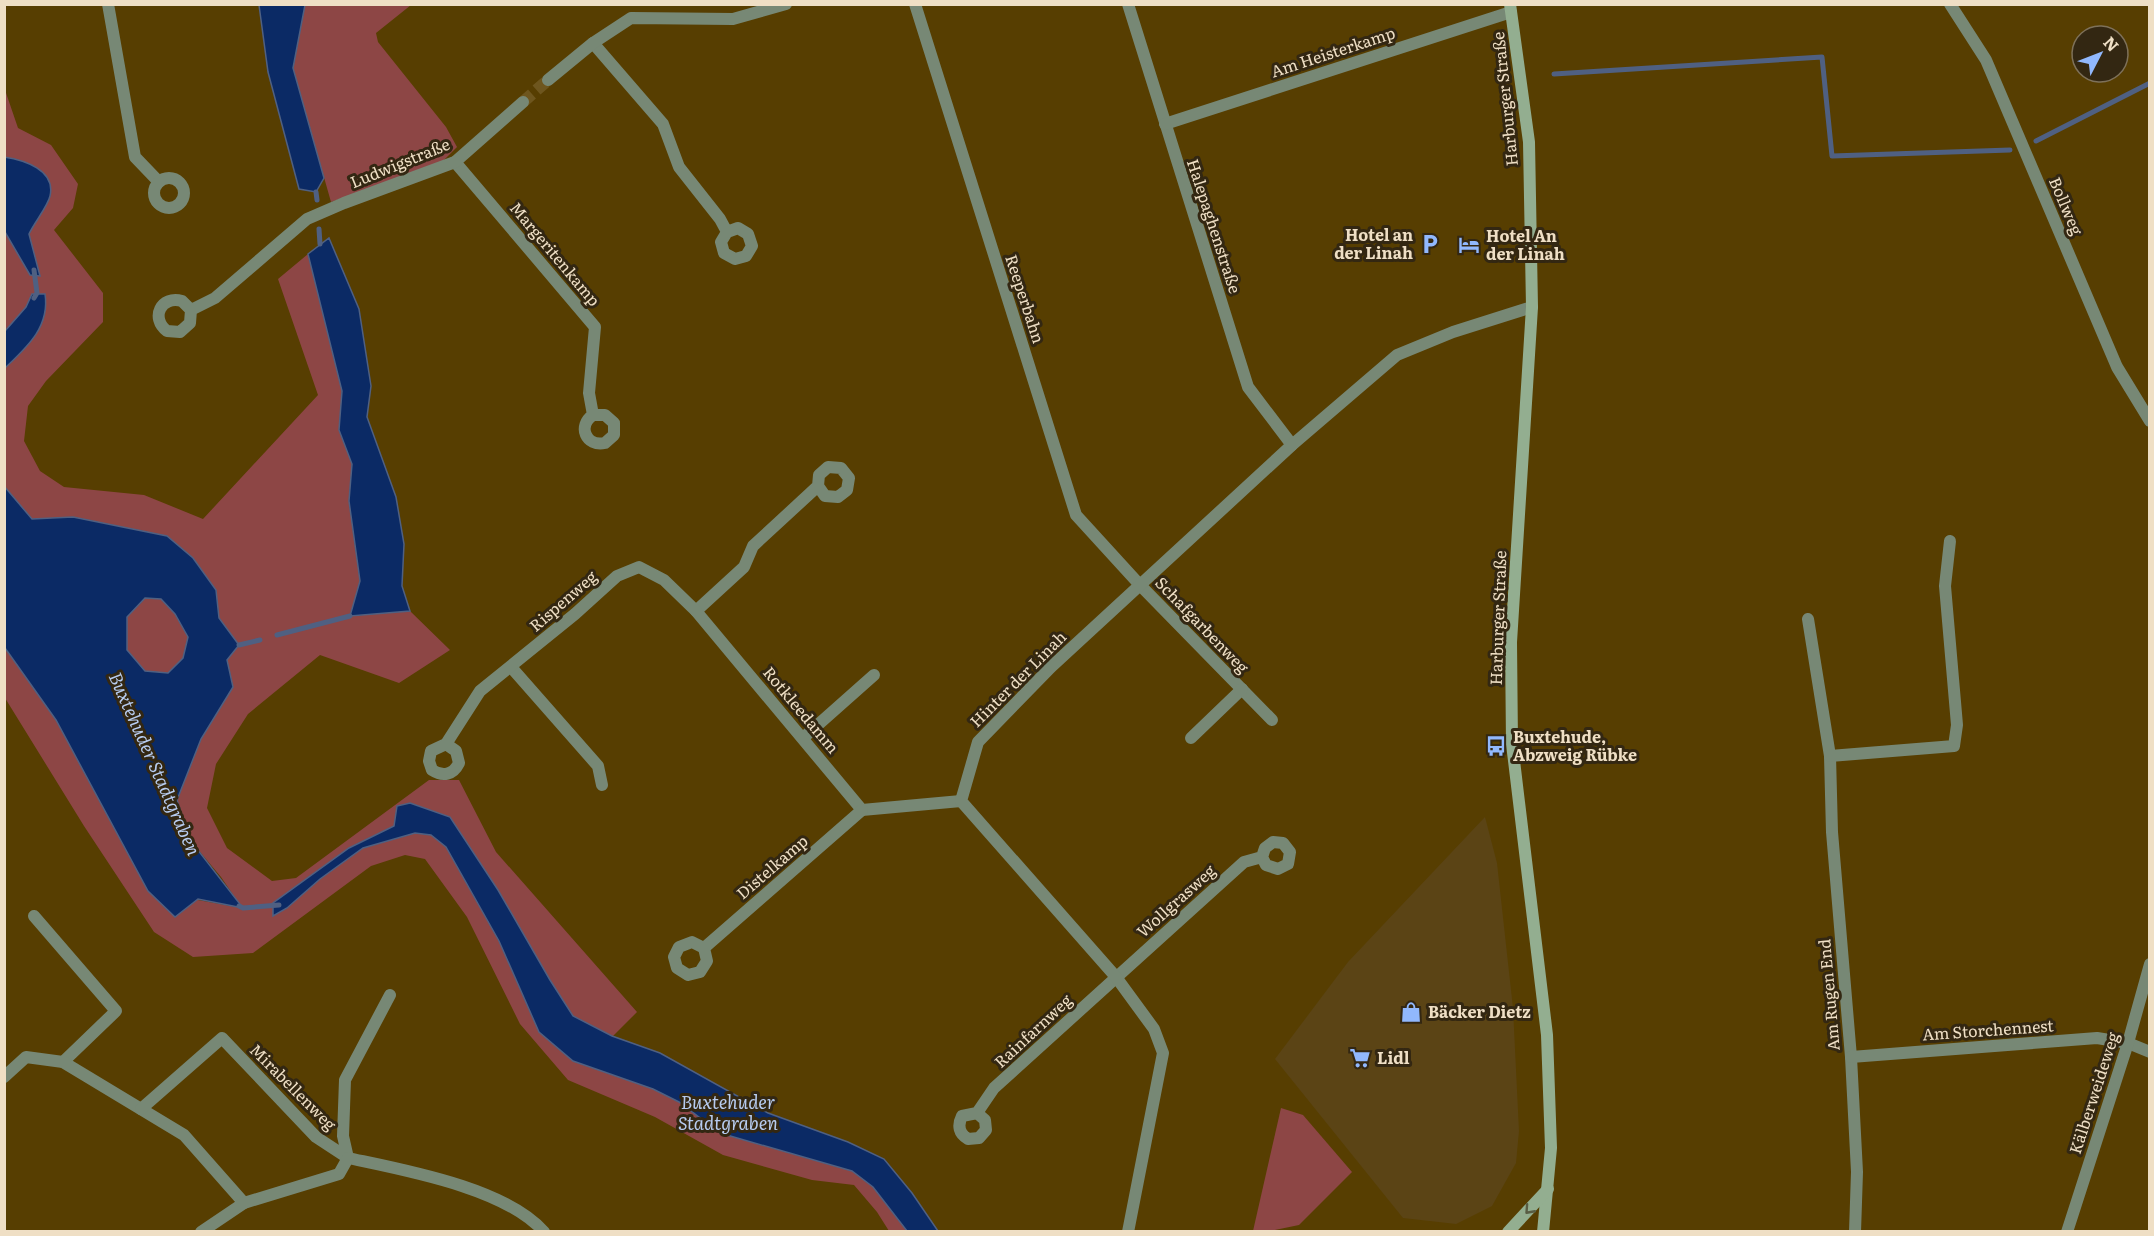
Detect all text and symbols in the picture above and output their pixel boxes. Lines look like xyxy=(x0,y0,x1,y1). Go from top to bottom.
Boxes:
street label: Am Heisterkamp xyxy=(1267,20,1398,82)
north arrow xyxy=(2070,24,2130,84)
text: N xyxy=(2098,30,2125,56)
street label: Harburger Straße xyxy=(1485,31,1523,167)
street label: Ludwigstraße xyxy=(346,131,453,193)
street label: Halepaghenstraße xyxy=(1182,155,1248,296)
street label: Bollweg xyxy=(2044,173,2090,238)
street label: Margeritenkamp xyxy=(505,196,607,311)
place label: Hotel an der Linah xyxy=(1334,222,1413,264)
place label: Hotel An der Linah xyxy=(1486,223,1565,265)
parking icon: Hotel an der Linah xyxy=(1418,232,1442,256)
hotel icon: Hotel An der Linah xyxy=(1457,233,1481,257)
street label: Reeperbahn xyxy=(1000,251,1052,347)
street label: Harburger Straße xyxy=(1483,550,1511,686)
street label: Rispenweg xyxy=(523,564,602,637)
street label: Schafgarbenweg xyxy=(1150,571,1255,678)
street label: Hinter der Linah xyxy=(964,624,1071,732)
street label: Rotkleedamm xyxy=(758,660,846,759)
water label: Buxtehuder Stadtgraben xyxy=(103,667,208,860)
place label: Buxtehude, Abzweig Rübke xyxy=(1513,724,1637,766)
bus stop icon: Buxtehude, Abzweig Rübke xyxy=(1484,734,1508,758)
street label: Distelkamp xyxy=(730,828,812,904)
street label: Wollgrasweg xyxy=(1131,858,1220,942)
street label: Am Rugen End xyxy=(1811,938,1845,1052)
street label: Rainfarnweg xyxy=(988,988,1077,1073)
place label: Bäcker Dietz xyxy=(1428,999,1531,1023)
shop icon: Bäcker Dietz xyxy=(1399,1000,1423,1024)
street label: Am Storchennest xyxy=(1921,1012,2055,1046)
street label: Kälberweideweg xyxy=(2062,1029,2124,1157)
street label: Mirabellenweg xyxy=(245,1037,343,1135)
place label: Lidl xyxy=(1377,1045,1410,1069)
supermarket icon: Lidl xyxy=(1348,1046,1372,1070)
water label: Buxtehuder Stadtgraben xyxy=(678,1088,778,1136)
one-way arrow xyxy=(1525,1204,1536,1214)

